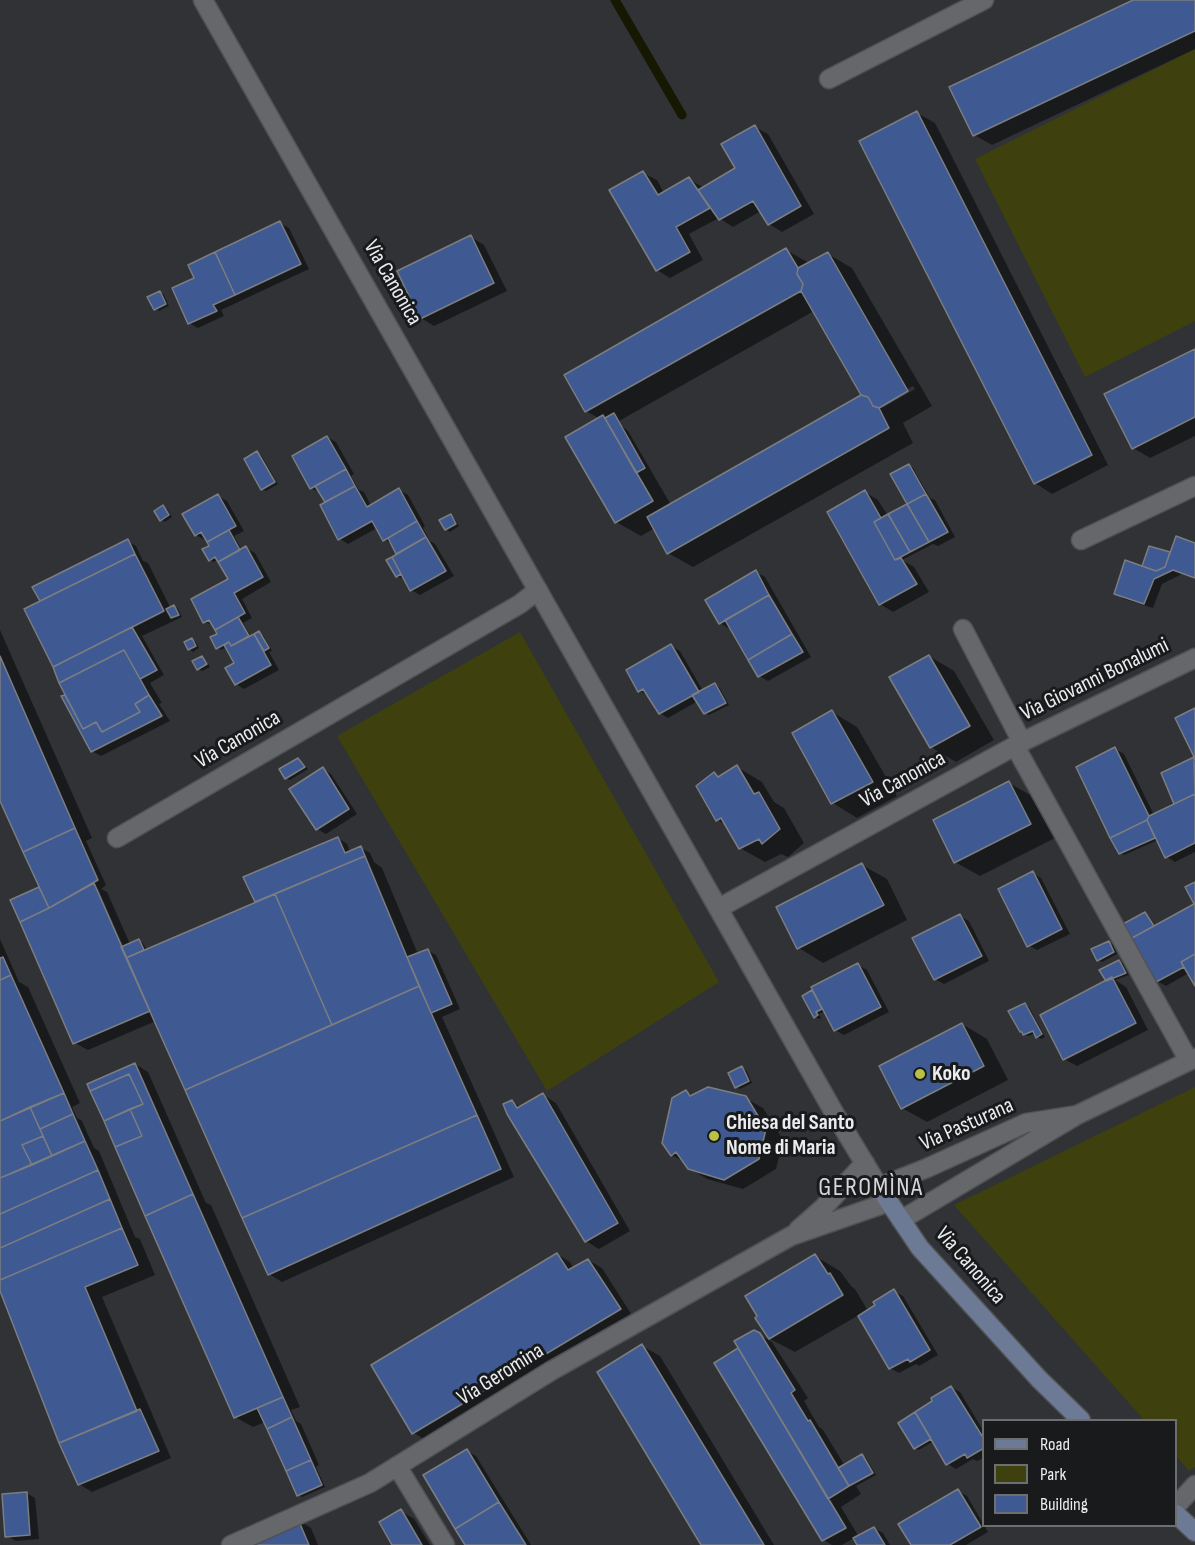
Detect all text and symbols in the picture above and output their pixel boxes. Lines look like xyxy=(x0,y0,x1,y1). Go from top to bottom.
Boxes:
street label: Via Canonica xyxy=(357,236,427,330)
street label: Via Giovanni Bonalumi xyxy=(1017,633,1173,727)
street label: Via Canonica xyxy=(191,705,285,775)
street label: Via Canonica xyxy=(856,746,950,814)
place label: Koko xyxy=(932,1061,970,1087)
marker: Koko xyxy=(913,1067,927,1081)
street label: Via Pasturana xyxy=(916,1093,1018,1157)
place label: Chiesa del Santo Nome di Maria xyxy=(726,1110,854,1162)
marker: Chiesa del Santo Nome di Maria xyxy=(707,1129,721,1143)
district label: GEROMÌNA xyxy=(818,1172,924,1204)
street label: Via Canonica xyxy=(929,1222,1011,1310)
street label: Via Geromina xyxy=(453,1338,549,1412)
legend xyxy=(982,1419,1177,1527)
text: Road xyxy=(1040,1434,1070,1455)
text: Park xyxy=(1040,1464,1066,1485)
text: Building xyxy=(1040,1494,1088,1515)

